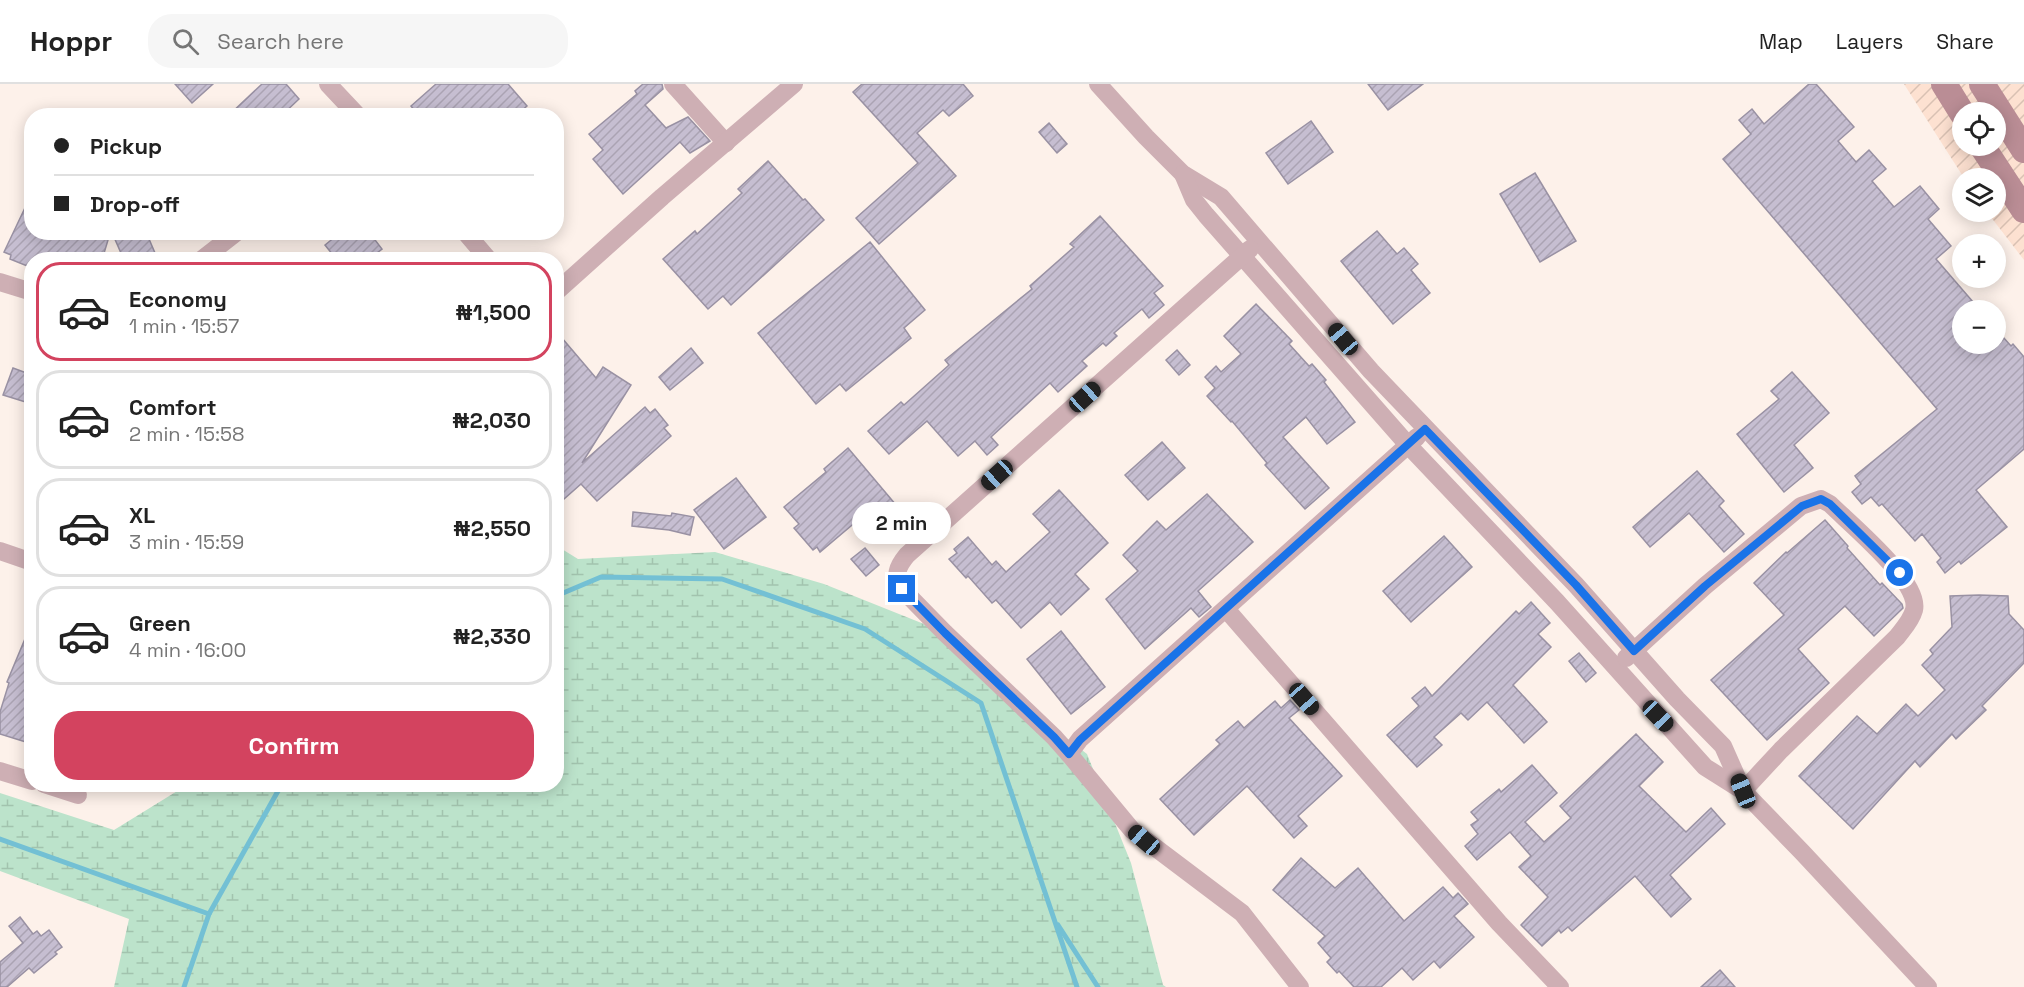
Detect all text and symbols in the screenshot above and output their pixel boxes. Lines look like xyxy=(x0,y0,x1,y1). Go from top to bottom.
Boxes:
search box xyxy=(148,14,568,68)
text: Hoppr xyxy=(30,23,112,59)
icon: search xyxy=(169,25,202,58)
text: Search here xyxy=(217,27,344,55)
text: Map xyxy=(1759,28,1803,55)
text: Layers xyxy=(1836,28,1903,55)
text: Share xyxy=(1936,28,1994,55)
map controls xyxy=(1952,102,2006,354)
button: locate xyxy=(1952,102,2006,156)
text: Pickup xyxy=(90,132,162,160)
button: layers xyxy=(1952,168,2006,222)
text: Drop-off xyxy=(90,190,180,218)
button: + xyxy=(1952,234,2006,288)
icon: car xyxy=(57,285,111,339)
text: Economy xyxy=(129,285,227,313)
text: ₦1,500 xyxy=(455,298,531,326)
button: − xyxy=(1952,300,2006,354)
text: 1 min · 15:57 xyxy=(129,313,239,339)
car xyxy=(1325,319,1361,359)
car xyxy=(1066,378,1104,416)
icon: car xyxy=(57,393,111,447)
text: Comfort xyxy=(129,393,217,421)
text: ₦2,030 xyxy=(452,406,531,434)
text: 2 min · 15:58 xyxy=(129,421,244,447)
car xyxy=(978,456,1016,494)
icon: car xyxy=(57,501,111,555)
text: XL xyxy=(129,501,155,529)
callout: 2 min xyxy=(852,502,952,544)
text: 2 min xyxy=(876,510,927,536)
text: ₦2,550 xyxy=(453,514,531,542)
text: 3 min · 15:59 xyxy=(129,529,244,555)
route start xyxy=(1886,559,1913,586)
route end xyxy=(888,575,915,602)
icon: car xyxy=(57,609,111,663)
text: Green xyxy=(129,609,191,637)
text: ₦2,330 xyxy=(453,622,531,650)
text: 4 min · 16:00 xyxy=(129,637,246,663)
car xyxy=(1285,680,1323,718)
car xyxy=(1639,697,1677,735)
button: Confirm xyxy=(54,711,534,780)
car xyxy=(1728,771,1758,811)
car xyxy=(1125,821,1163,859)

